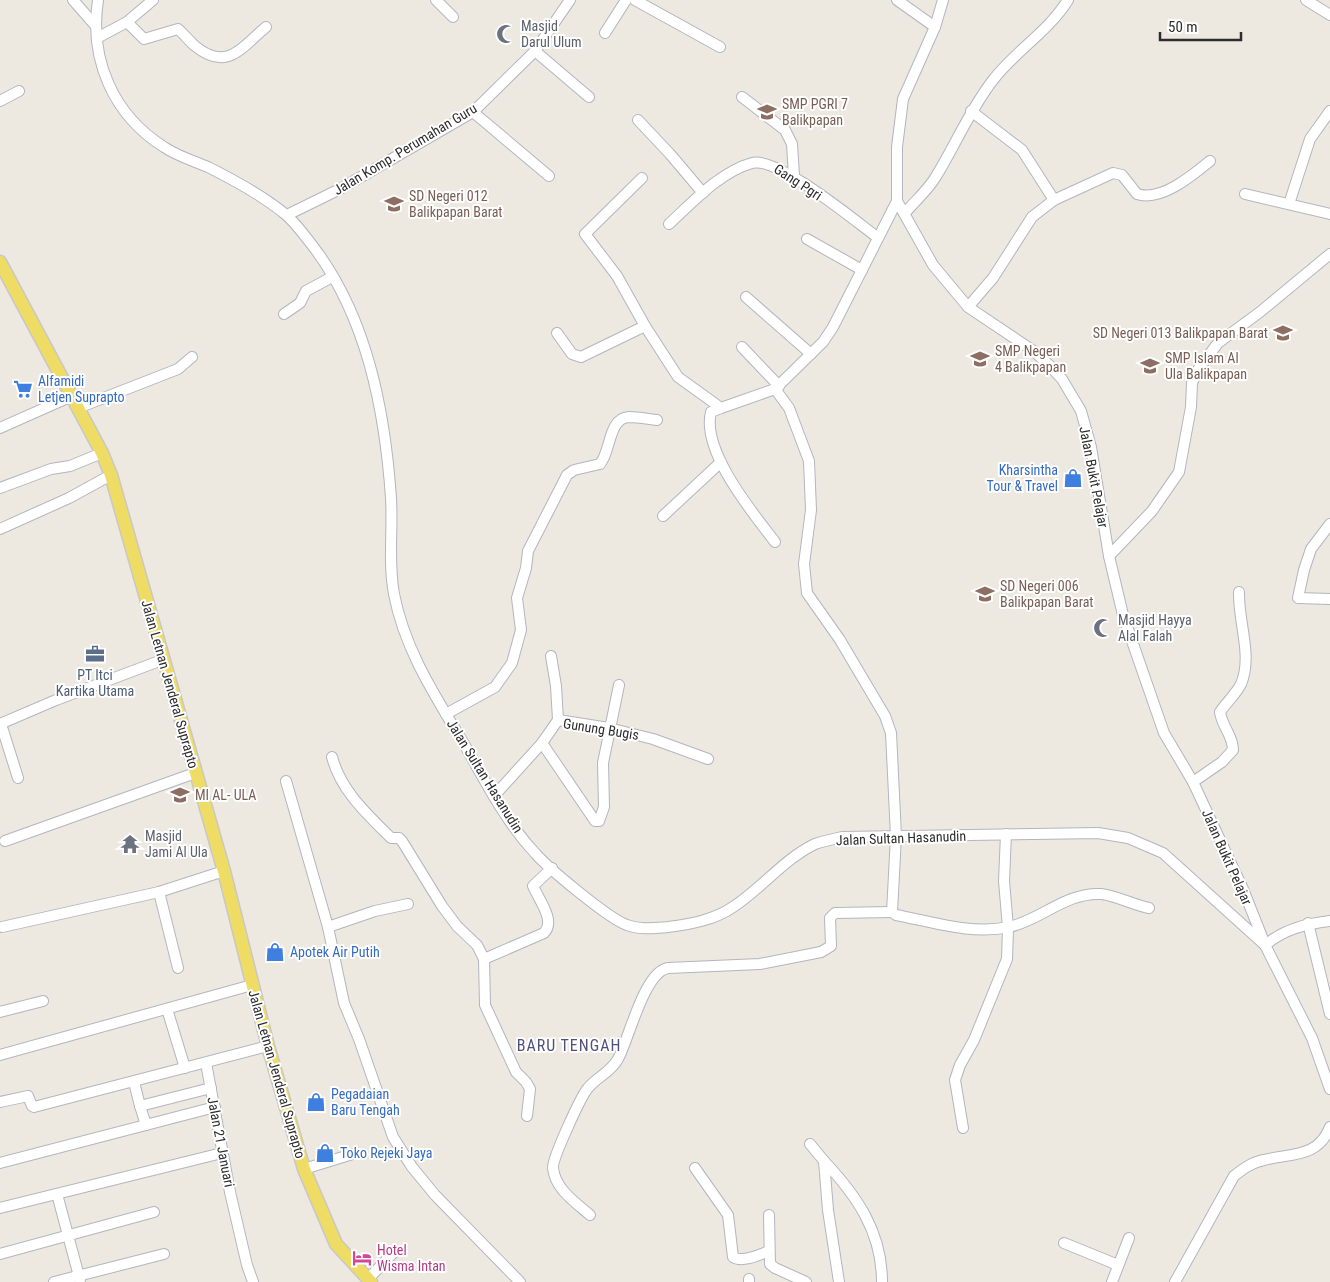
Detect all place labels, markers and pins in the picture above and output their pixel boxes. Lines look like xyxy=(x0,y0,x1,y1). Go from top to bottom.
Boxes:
place label: Masjid Darul Ulum xyxy=(521,18,582,50)
mosque icon: Masjid Darul Ulum xyxy=(495,23,517,45)
place label: SMP PGRI 7 Balikpapan xyxy=(782,96,848,128)
school or university icon: SMP PGRI 7 Balikpapan xyxy=(756,101,778,123)
place label: SD Negeri 012 Balikpapan Barat xyxy=(409,188,503,220)
school or university icon: SD Negeri 012 Balikpapan Barat xyxy=(383,193,405,215)
school or university icon: SD Negeri 013 Balikpapan Barat xyxy=(1272,322,1294,344)
place label: SD Negeri 013 Balikpapan Barat xyxy=(1093,325,1268,341)
place label: SMP Negeri 4 Balikpapan xyxy=(995,343,1066,375)
school or university icon: SMP Negeri 4 Balikpapan xyxy=(969,348,991,370)
place label: SMP Islam Al Ula Balikpapan xyxy=(1165,350,1247,382)
school or university icon: SMP Islam Al Ula Balikpapan xyxy=(1139,355,1161,377)
place label: Alfamidi Letjen Suprapto xyxy=(38,373,125,405)
supermarket icon: Alfamidi Letjen Suprapto xyxy=(12,378,34,400)
place label: Kharsintha Tour & Travel xyxy=(987,462,1058,494)
shop icon: Kharsintha Tour & Travel xyxy=(1062,467,1084,489)
place label: SD Negeri 006 Balikpapan Barat xyxy=(1000,578,1094,610)
school or university icon: SD Negeri 006 Balikpapan Barat xyxy=(974,583,996,605)
place label: Masjid Hayya Alal Falah xyxy=(1118,612,1192,644)
mosque icon: Masjid Hayya Alal Falah xyxy=(1092,617,1114,639)
office icon: PT Itci Kartika Utama xyxy=(84,643,106,665)
place label: PT Itci Kartika Utama xyxy=(56,667,134,699)
school or university icon: MI AL- ULA xyxy=(169,784,191,806)
place label: MI AL- ULA xyxy=(195,787,256,803)
place label: Masjid Jami Al Ula xyxy=(145,828,208,860)
temple icon: Masjid Jami Al Ula xyxy=(119,833,141,855)
shop icon: Apotek Air Putih xyxy=(264,941,286,963)
place label: Apotek Air Putih xyxy=(290,944,380,960)
place label: Pegadaian Baru Tengah xyxy=(331,1086,400,1118)
shop icon: Pegadaian Baru Tengah xyxy=(305,1091,327,1113)
shop icon: Toko Rejeki Jaya xyxy=(314,1142,336,1164)
place label: Toko Rejeki Jaya xyxy=(340,1145,432,1161)
place label: Hotel Wisma Intan xyxy=(377,1242,446,1274)
hotel icon: Hotel Wisma Intan xyxy=(351,1247,373,1269)

